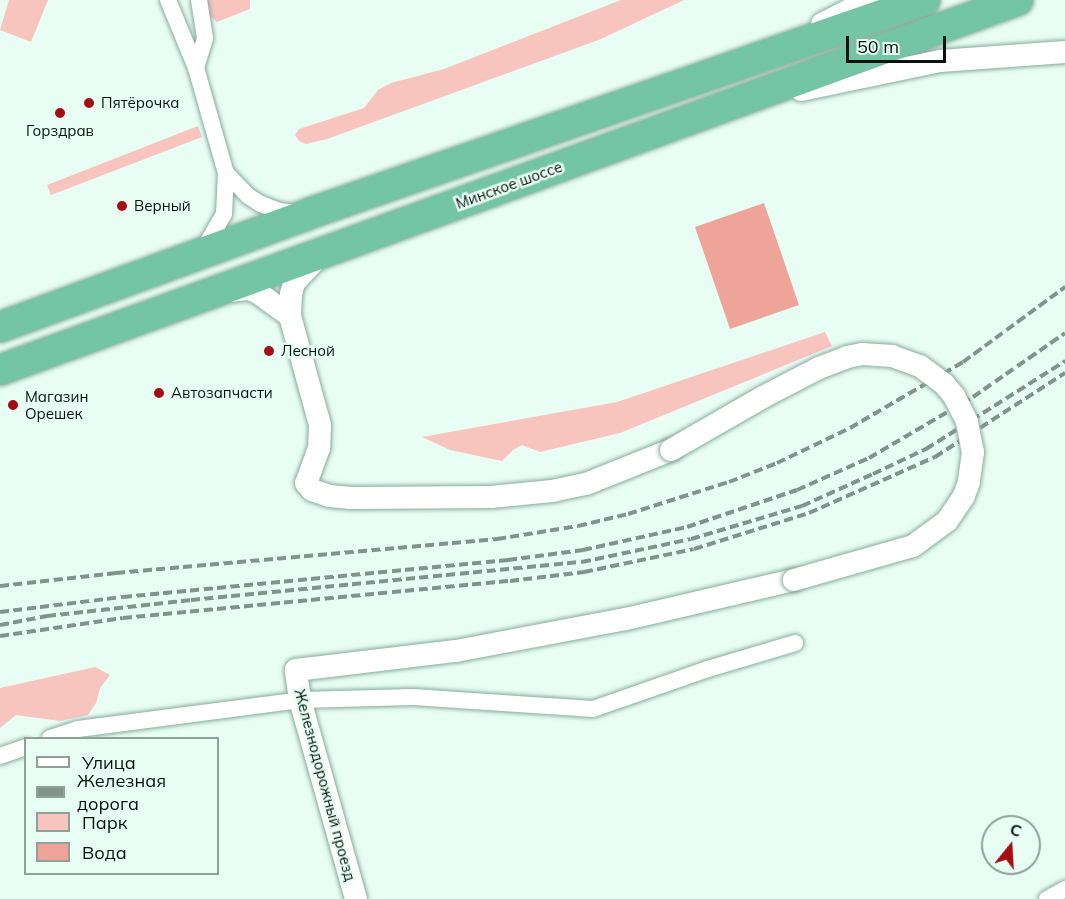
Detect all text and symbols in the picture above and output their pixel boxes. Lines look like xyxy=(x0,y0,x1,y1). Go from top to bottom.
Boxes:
scale bar xyxy=(849,24,950,62)
text: 50 m xyxy=(857,35,899,58)
place label: Пятёрочка xyxy=(101,94,179,112)
marker: Пятёрочка xyxy=(82,96,96,110)
marker: Горздрав xyxy=(53,106,67,120)
place label: Горздрав xyxy=(26,122,94,140)
street label: Минское шоссе xyxy=(453,157,565,213)
place label: Верный xyxy=(134,197,191,215)
marker: Верный xyxy=(115,199,129,213)
place label: Лесной xyxy=(281,342,335,360)
marker: Лесной xyxy=(262,344,276,358)
place label: Автозапчасти xyxy=(171,384,273,402)
marker: Автозапчасти xyxy=(152,386,166,400)
place label: Магазин Орешек xyxy=(25,387,88,422)
marker: Магазин Орешек xyxy=(6,398,20,412)
street label: Железнодорожный проезд xyxy=(291,687,359,883)
legend xyxy=(24,737,219,875)
text: Улица xyxy=(82,751,136,774)
text: Железная дорога xyxy=(77,769,166,815)
text: Парк xyxy=(82,811,127,834)
north arrow xyxy=(981,815,1041,875)
text: С xyxy=(1008,819,1024,841)
text: Вода xyxy=(82,841,127,864)

